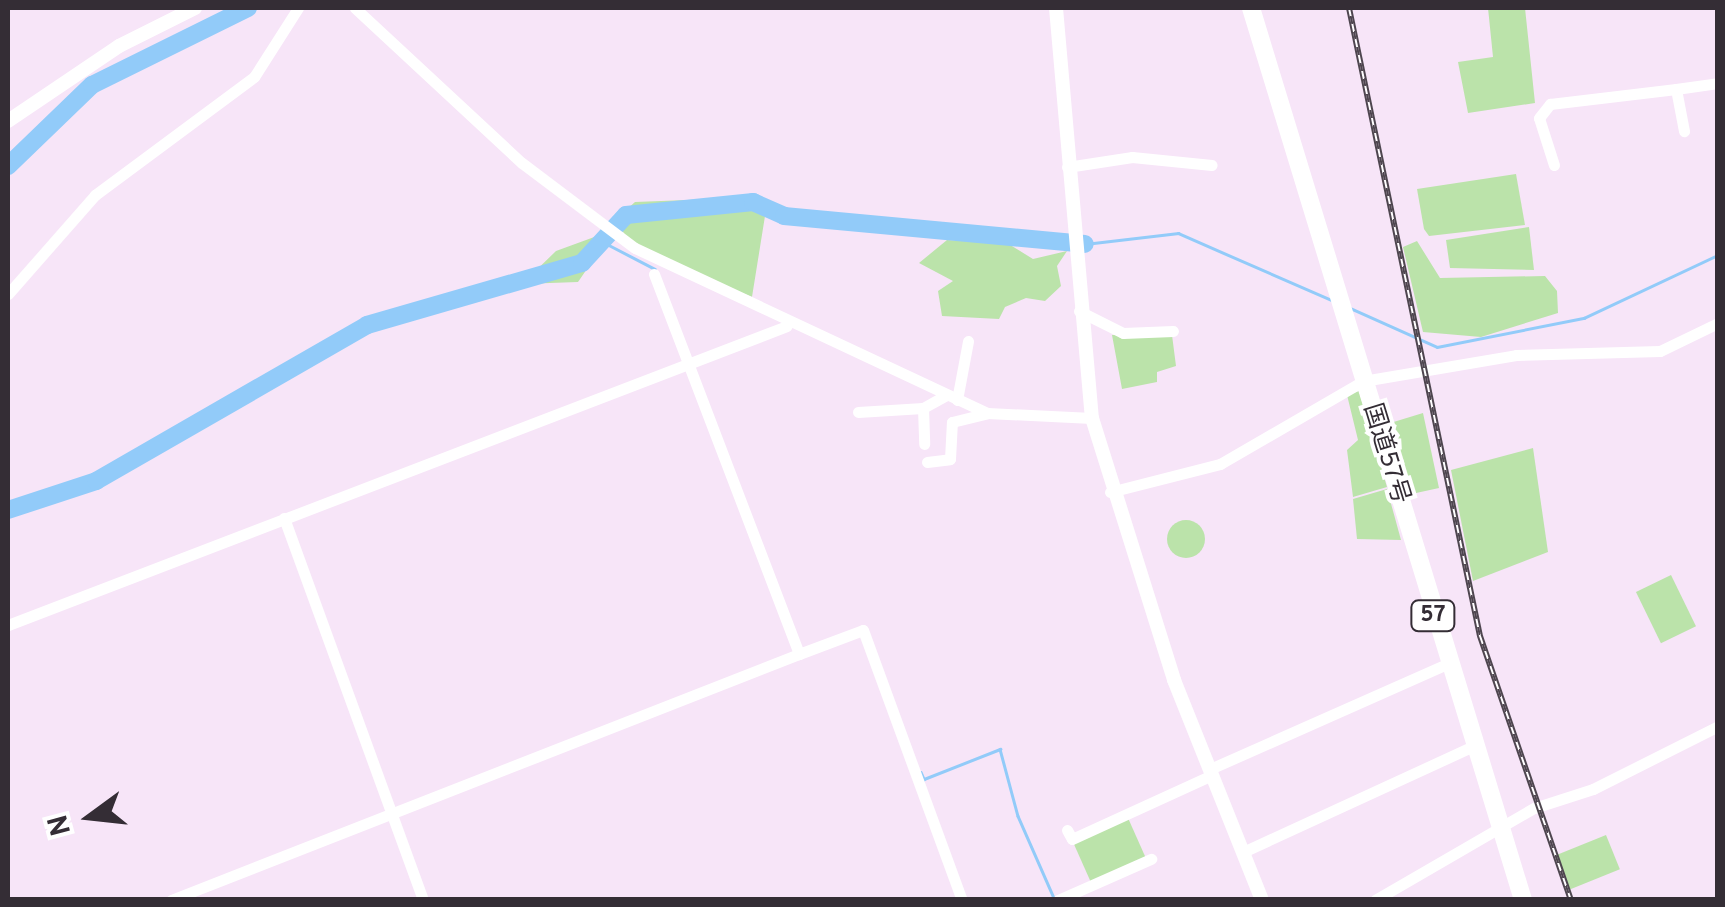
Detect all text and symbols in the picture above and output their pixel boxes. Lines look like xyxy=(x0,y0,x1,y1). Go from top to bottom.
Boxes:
street label: 国道57号 xyxy=(1356,400,1414,508)
road number: 57 xyxy=(1408,599,1458,633)
north arrow xyxy=(40,767,140,867)
text: N xyxy=(41,810,81,839)

